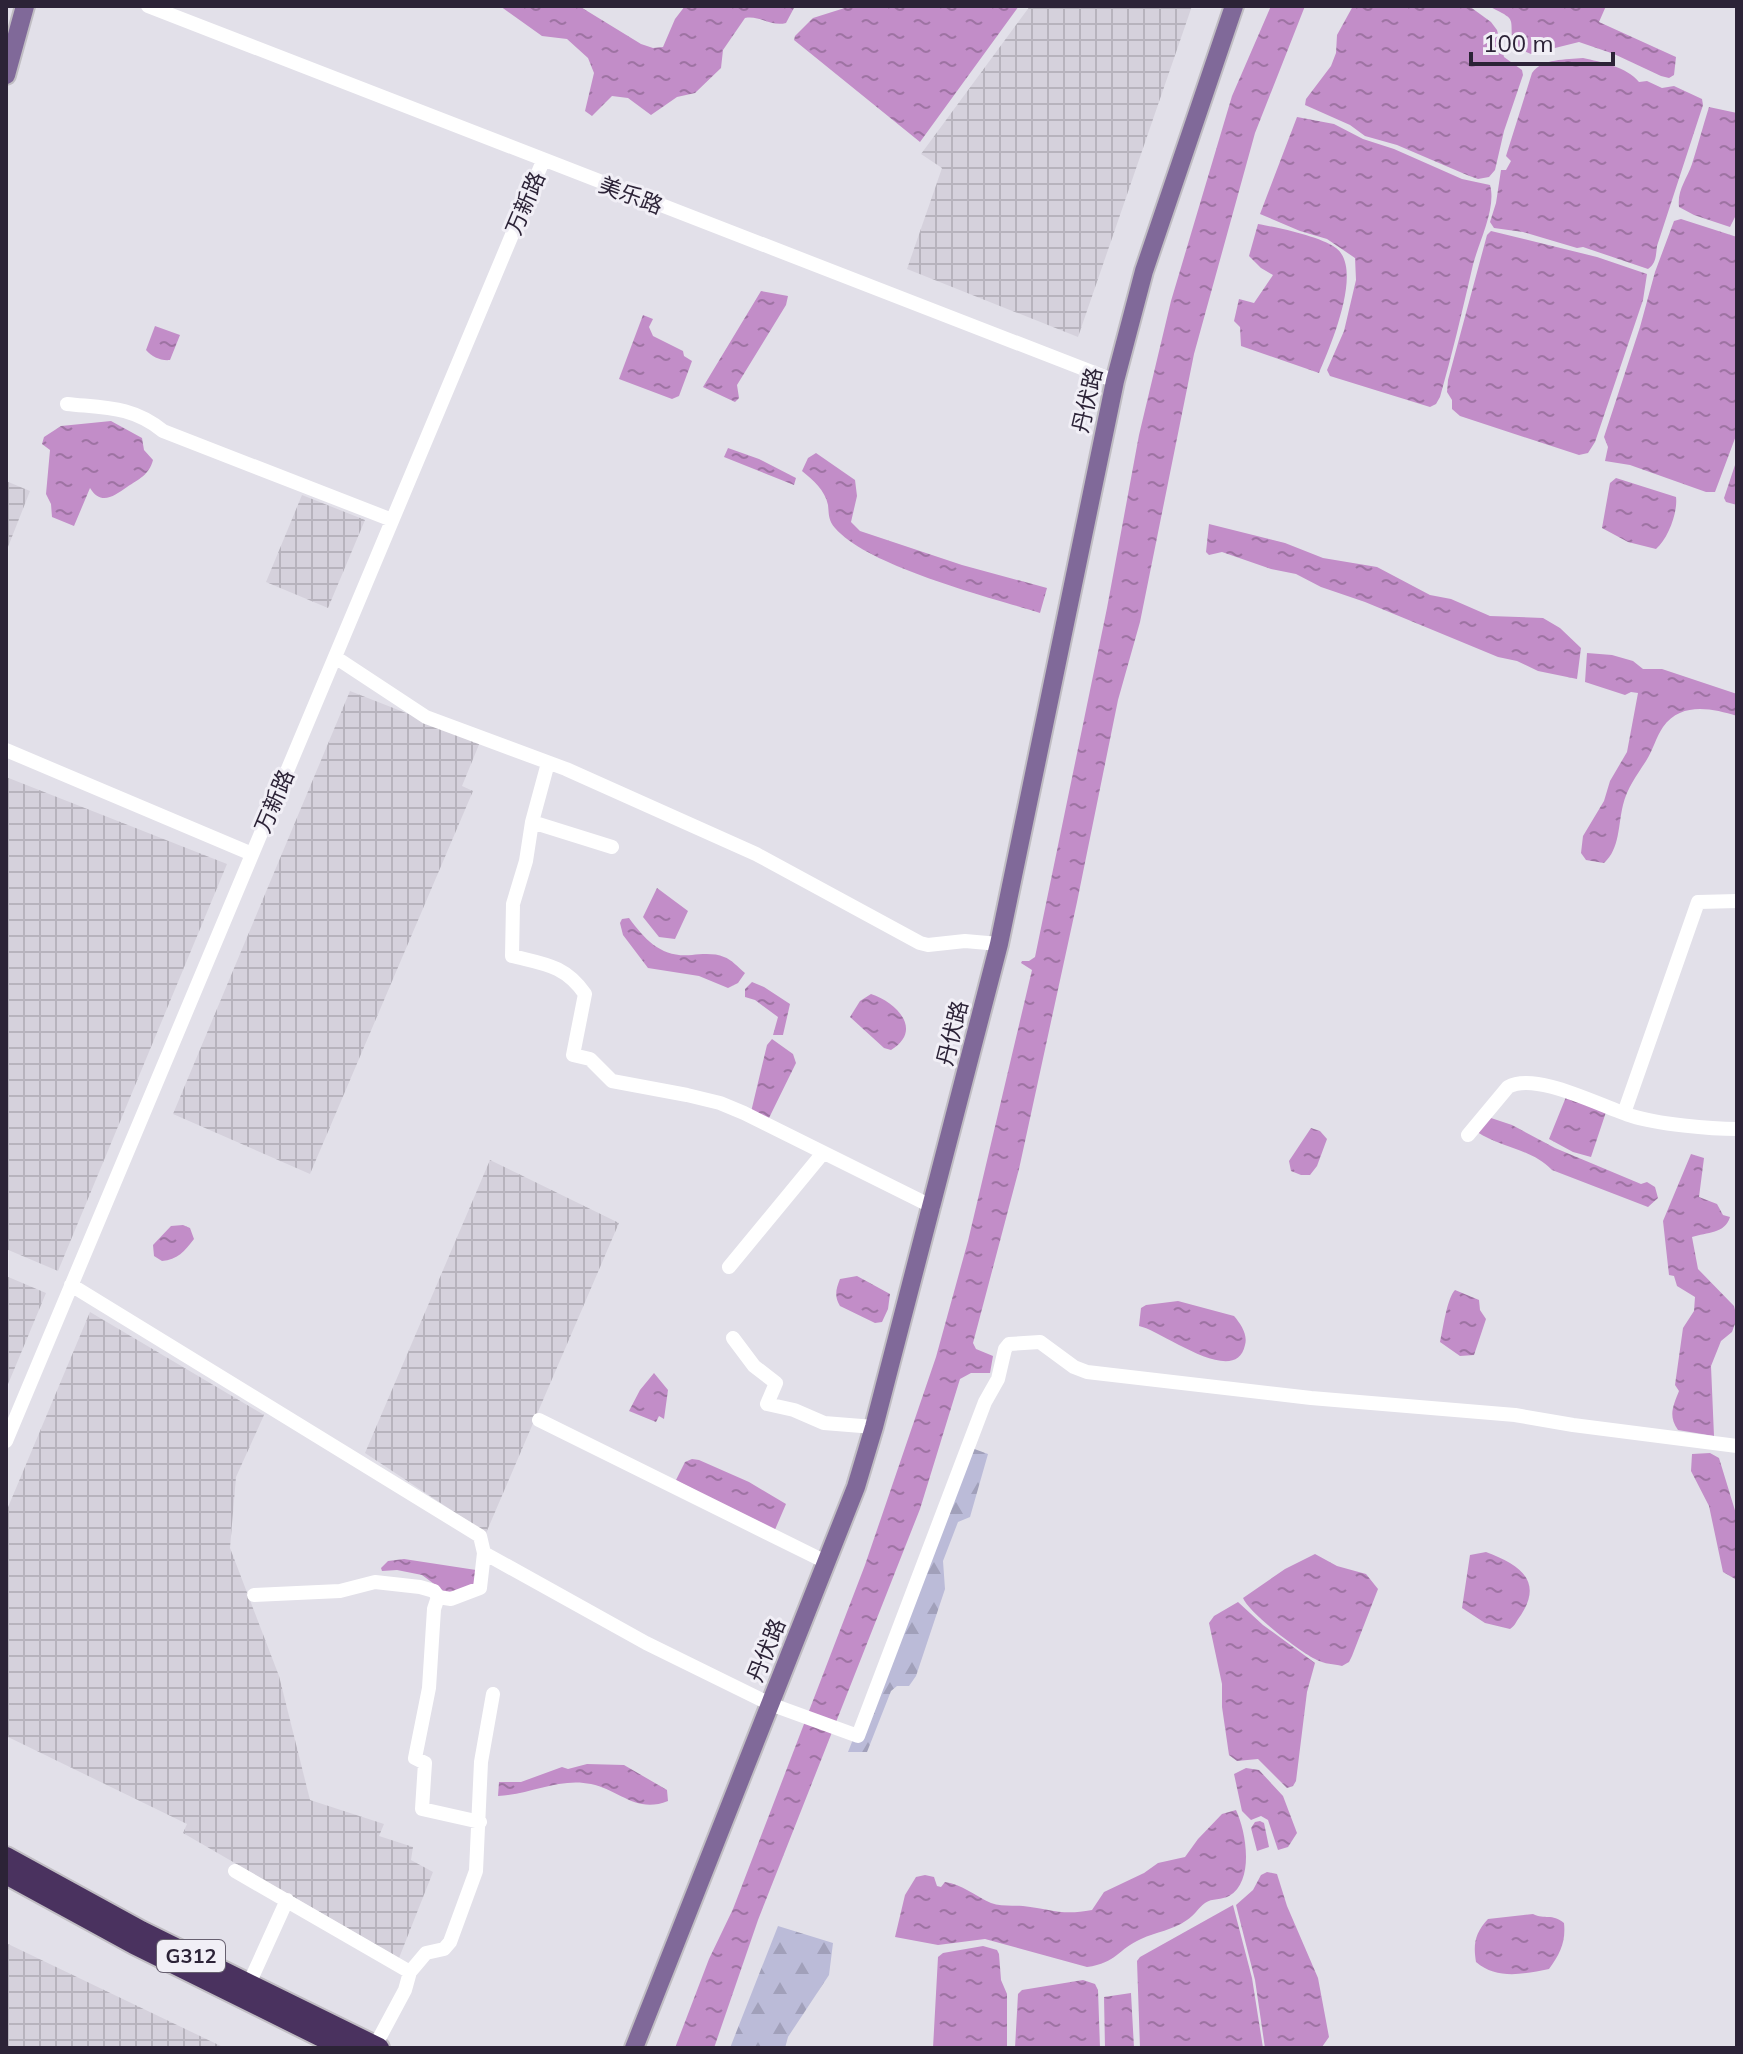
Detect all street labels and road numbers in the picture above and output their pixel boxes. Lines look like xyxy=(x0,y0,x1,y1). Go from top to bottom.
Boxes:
street label: 万新路 xyxy=(499,167,551,239)
street label: 美乐路 xyxy=(595,170,667,220)
street label: 丹伏路 xyxy=(1066,365,1108,435)
street label: 万新路 xyxy=(248,765,300,837)
street label: 丹伏路 xyxy=(930,998,974,1068)
street label: 丹伏路 xyxy=(741,1614,791,1686)
road number: G312 xyxy=(157,1940,225,1972)

